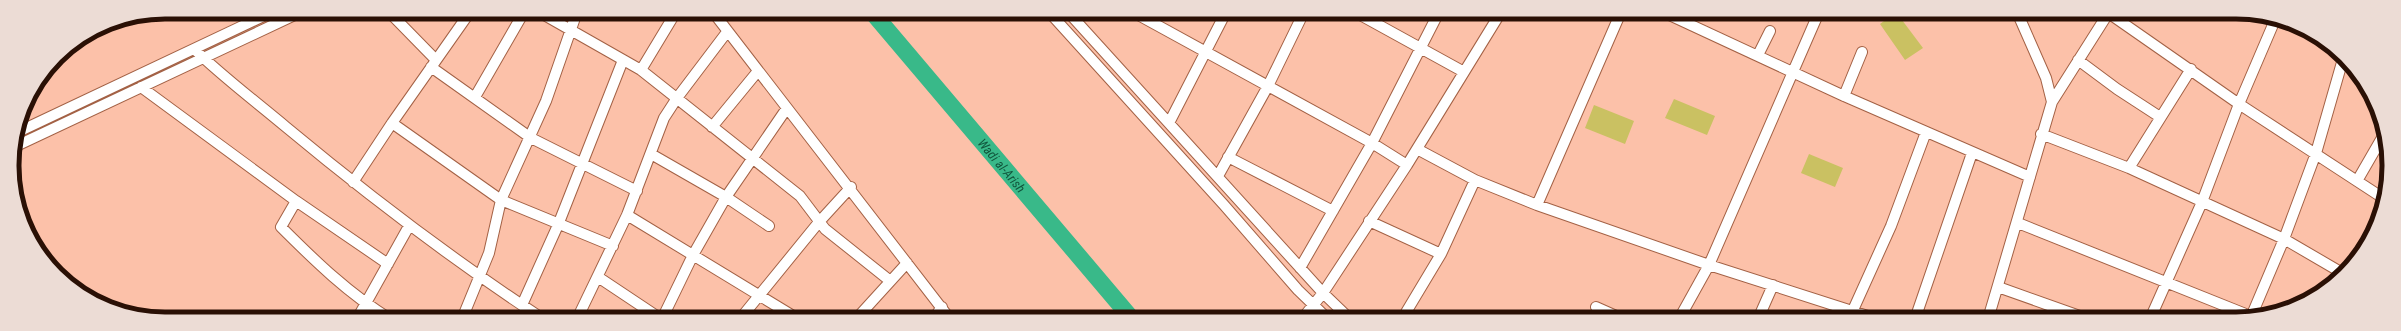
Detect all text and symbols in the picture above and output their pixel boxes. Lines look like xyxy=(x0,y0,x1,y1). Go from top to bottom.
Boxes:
water label: Wadi al-Arish xyxy=(975,136,1028,196)

